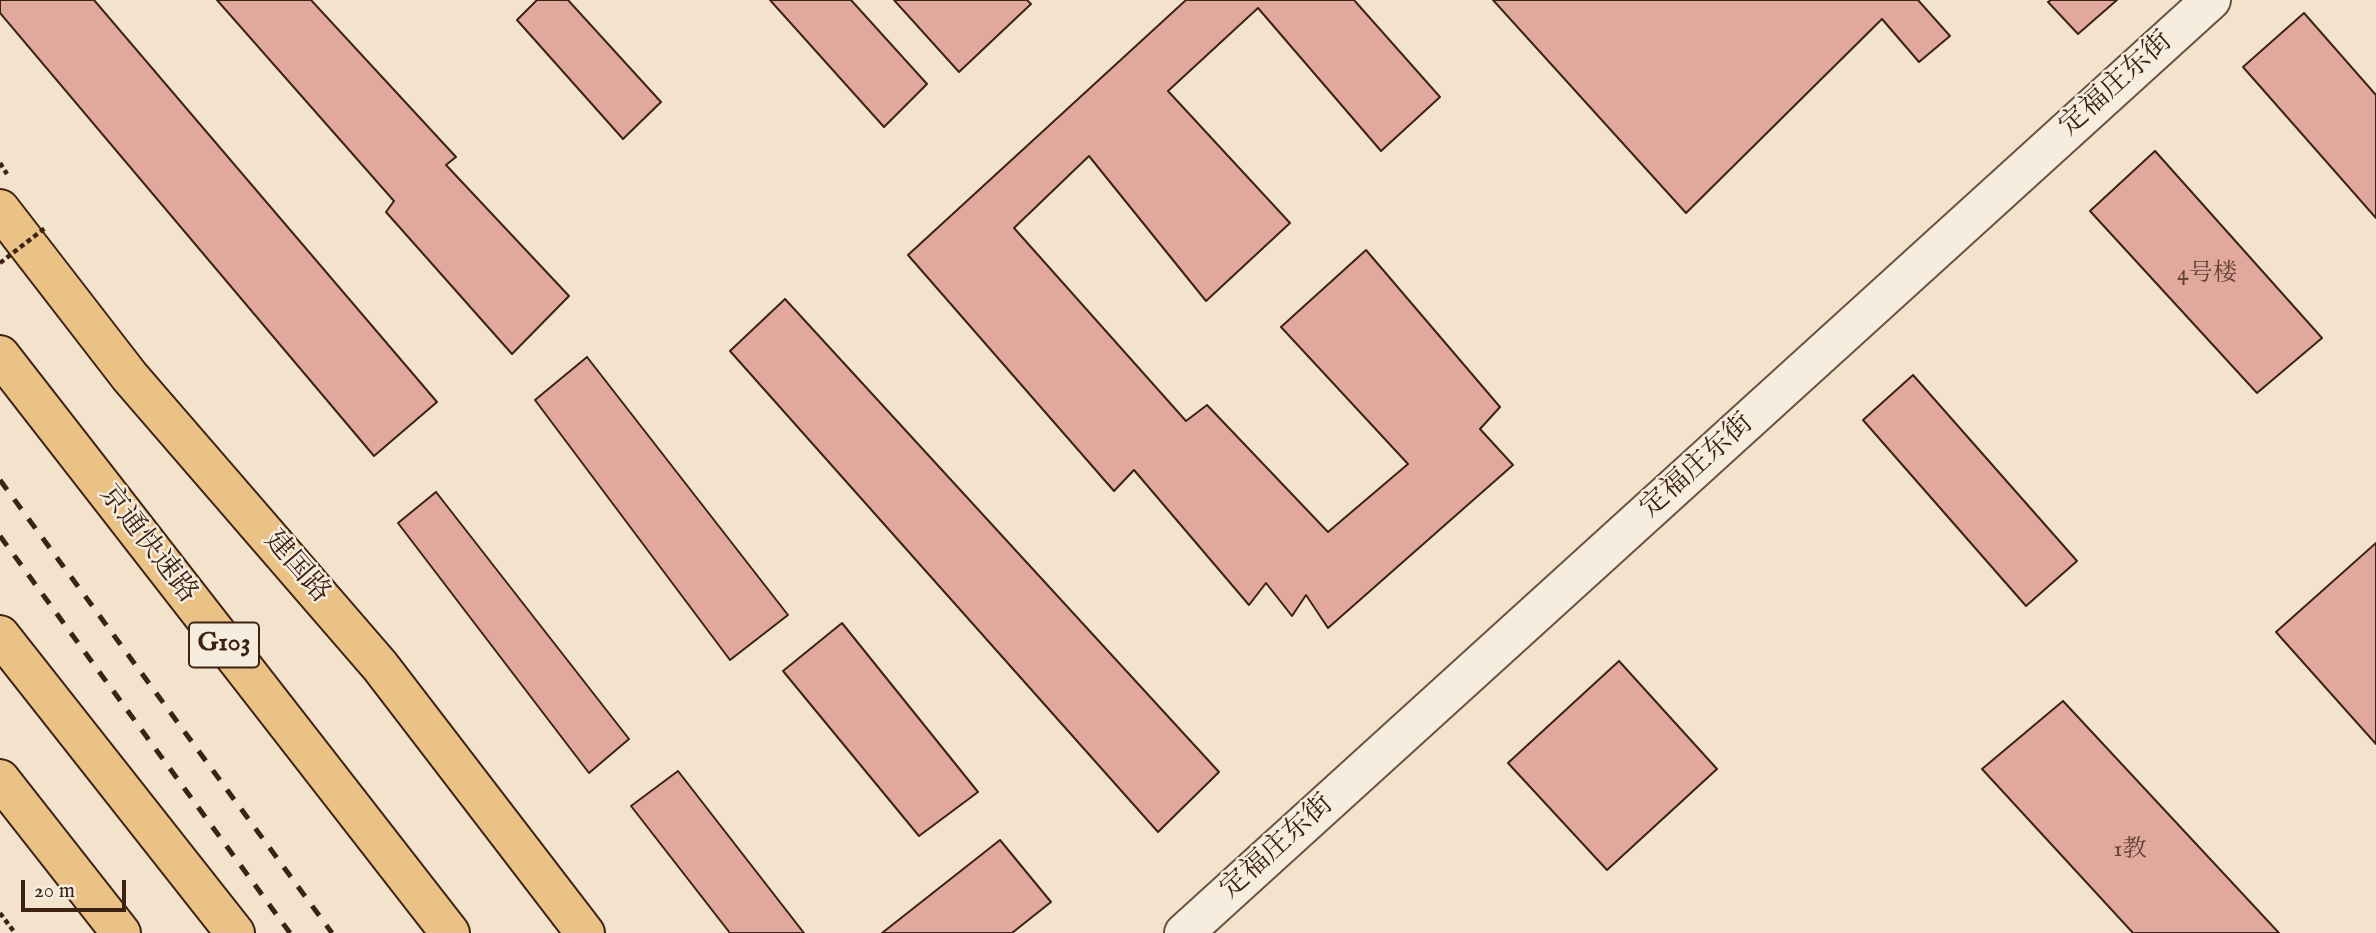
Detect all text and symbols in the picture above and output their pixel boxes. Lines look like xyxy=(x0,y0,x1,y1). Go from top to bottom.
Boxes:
street label: 定福庄东街 xyxy=(2054,26,2180,144)
house number: 4号楼 xyxy=(2177,261,2237,289)
street label: 定福庄东街 xyxy=(1635,408,1761,526)
street label: 京通快速路 xyxy=(91,479,203,611)
street label: 建国路 xyxy=(256,525,336,611)
road number: G103 xyxy=(189,622,259,667)
street label: 定福庄东街 xyxy=(1215,789,1341,907)
house number: 1教 xyxy=(2114,837,2146,865)
scale bar xyxy=(24,866,130,910)
text: 20 m xyxy=(34,878,75,905)

